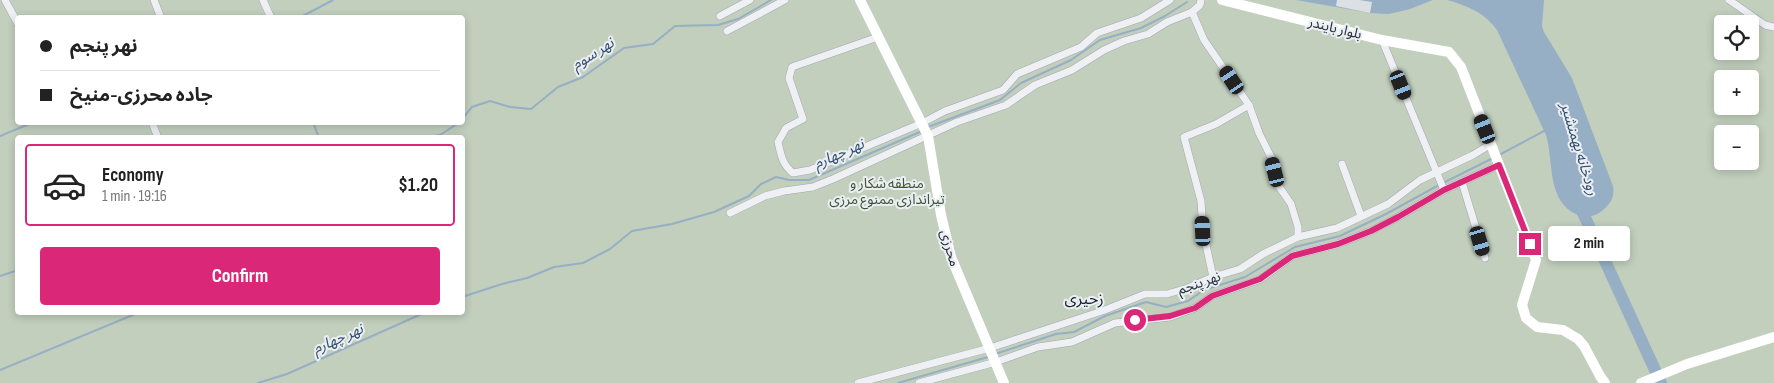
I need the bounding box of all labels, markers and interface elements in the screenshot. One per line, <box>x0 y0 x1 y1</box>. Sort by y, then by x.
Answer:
street label: بلوار بایندر <box>1305 13 1364 43</box>
map controls <box>1714 15 1759 170</box>
button: locate <box>1714 15 1759 60</box>
water label: نهر سوم <box>568 33 620 76</box>
text: نهر پنجم <box>70 35 138 58</box>
car <box>1217 63 1246 97</box>
car <box>1388 68 1413 102</box>
button: + <box>1714 70 1759 115</box>
text: جاده محرزی-منیخ <box>70 84 213 107</box>
water label: رودخانه بهمنشیر <box>1556 99 1602 198</box>
car <box>1472 112 1497 146</box>
button: − <box>1714 125 1759 170</box>
water label: نهر چهارم <box>810 134 869 175</box>
car <box>1264 156 1285 188</box>
icon: car <box>42 163 87 208</box>
text: Economy <box>102 164 164 187</box>
text: $1.20 <box>398 174 438 197</box>
park label: منطقه شکار و تیراندازی ممنوع مرزی <box>829 175 945 210</box>
text: 1 min · 19:16 <box>102 187 167 206</box>
car <box>1194 216 1211 246</box>
car <box>1468 224 1491 258</box>
callout: 2 min <box>1548 226 1630 262</box>
street label: محرزی <box>937 228 963 268</box>
route end <box>1519 233 1541 255</box>
text: 2 min <box>1574 234 1604 253</box>
button: Confirm <box>40 247 440 305</box>
street label: نهر پنجم <box>1175 268 1224 300</box>
district label: زحیری <box>1064 290 1104 309</box>
route start <box>1124 309 1146 331</box>
water label: نهر چهارم <box>309 319 368 360</box>

